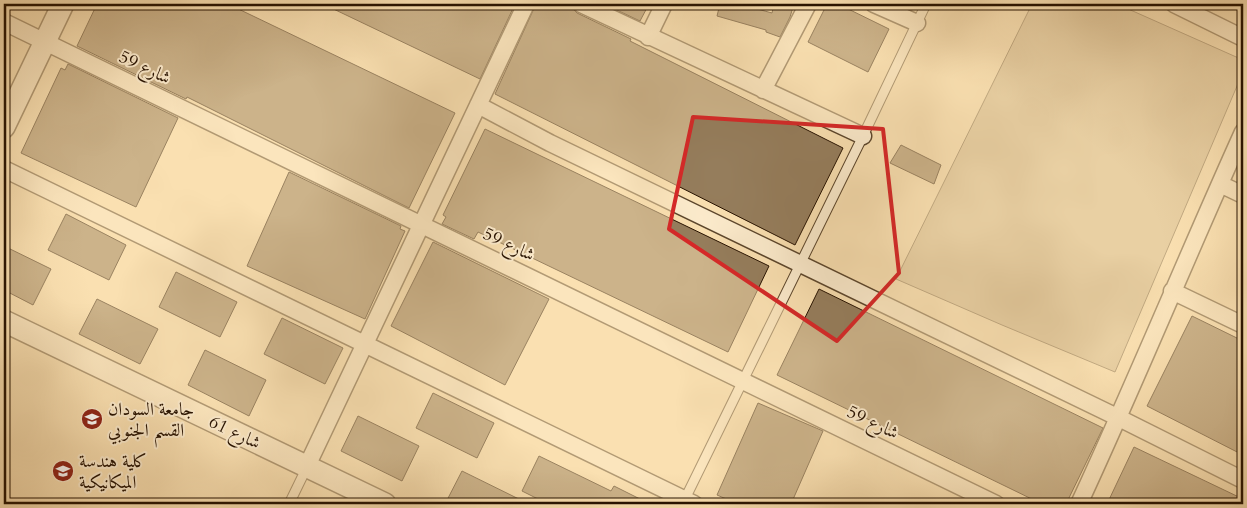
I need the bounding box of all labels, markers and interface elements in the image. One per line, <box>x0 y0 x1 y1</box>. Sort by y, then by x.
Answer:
street label: شارع 59 <box>114 44 175 92</box>
street label: شارع 59 <box>478 221 539 269</box>
place label: جامعة السودان القسم الجنوبي <box>108 397 194 448</box>
street label: شارع 59 <box>842 399 903 447</box>
school or university icon: جامعة السودان القسم الجنوبي <box>80 407 104 431</box>
street label: شارع 61 <box>204 409 265 457</box>
place label: كلية هندسة الميكانيكية <box>79 449 147 495</box>
school or university icon: كلية هندسة الميكانيكية <box>51 459 75 483</box>

